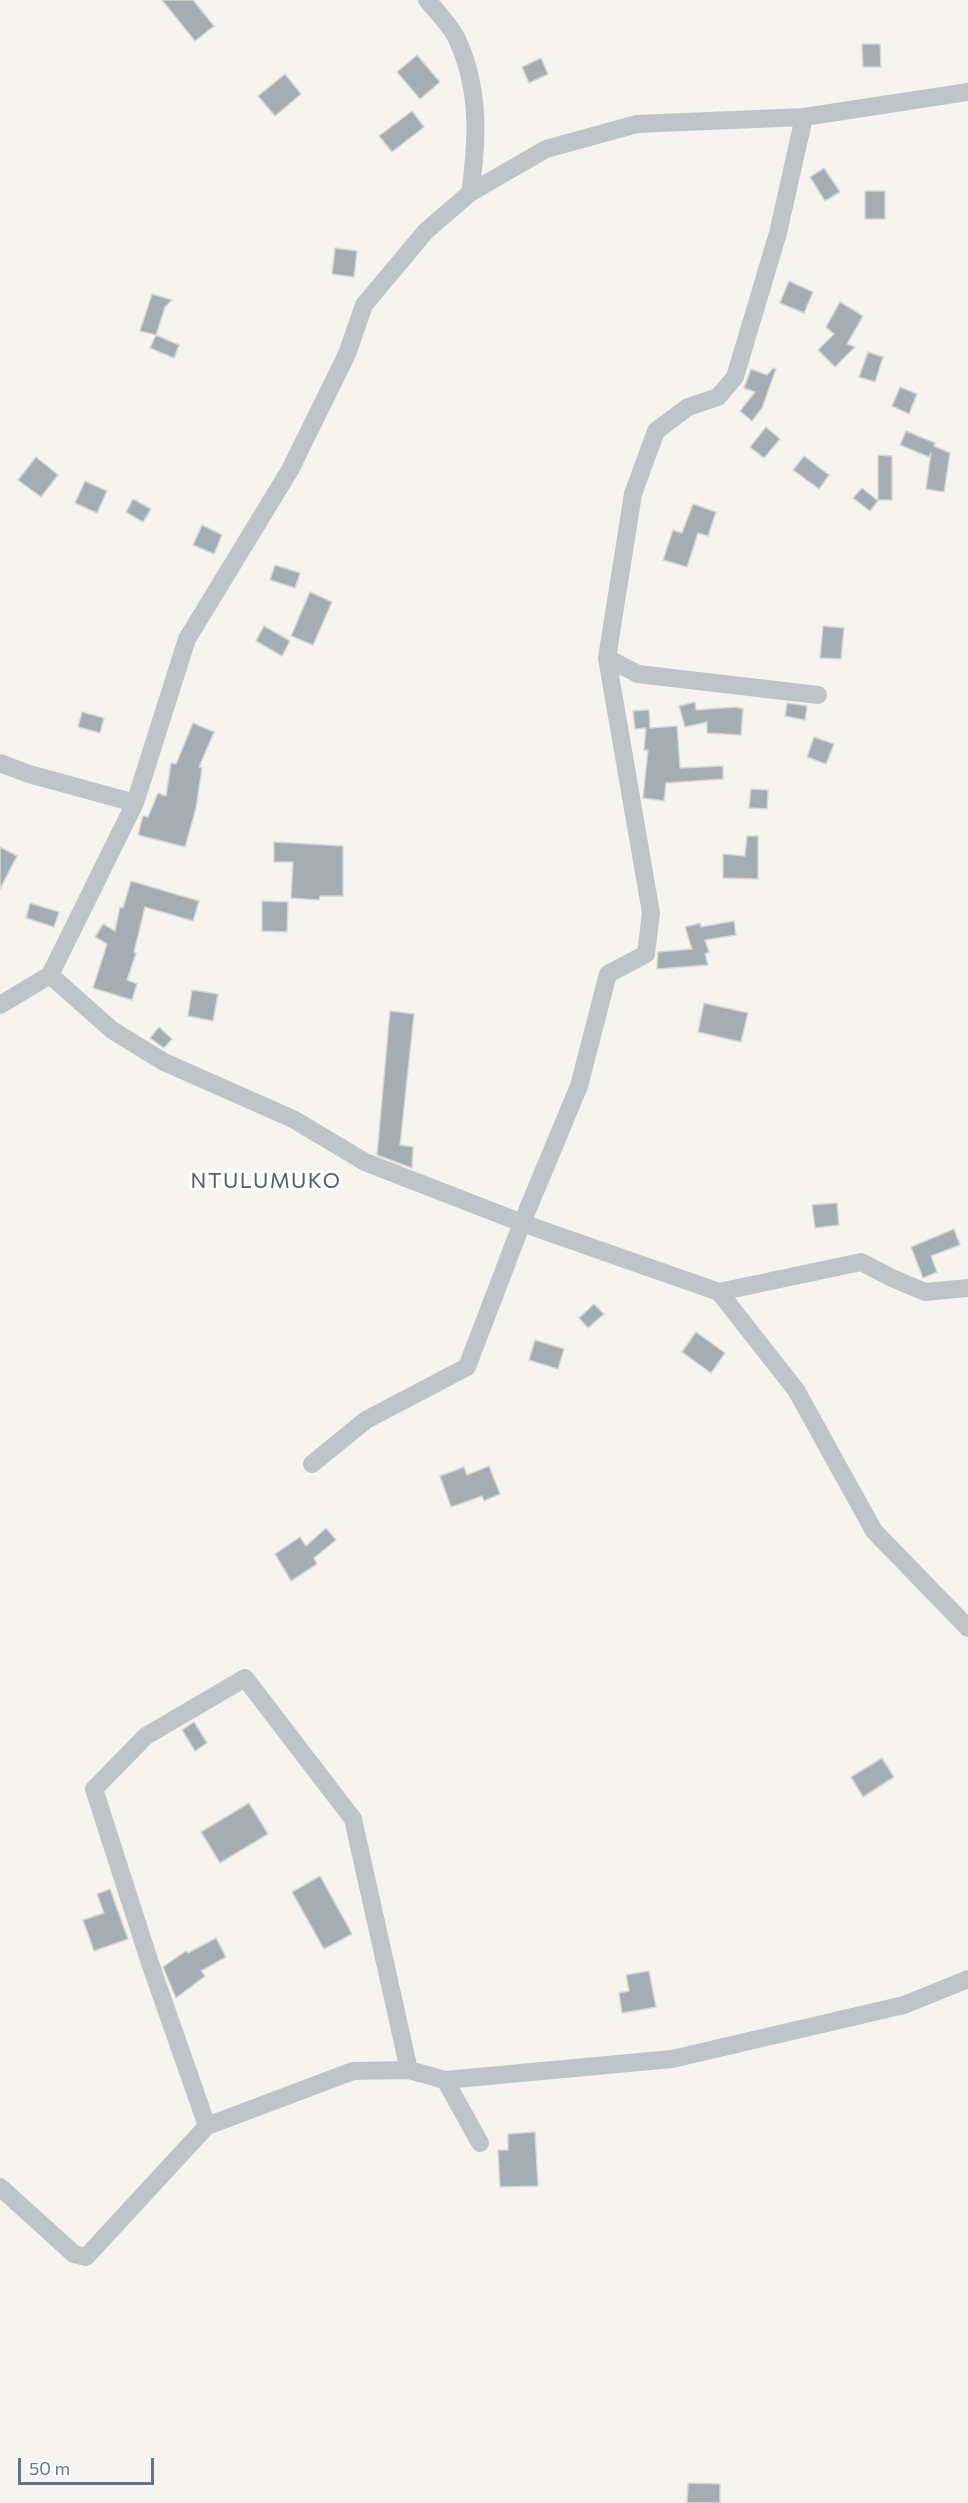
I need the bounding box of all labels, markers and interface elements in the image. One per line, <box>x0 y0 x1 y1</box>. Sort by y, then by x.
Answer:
district label: NTULUMUKO <box>191 1168 341 1194</box>
scale bar <box>21 2446 158 2484</box>
text: 50 m <box>29 2457 70 2479</box>

